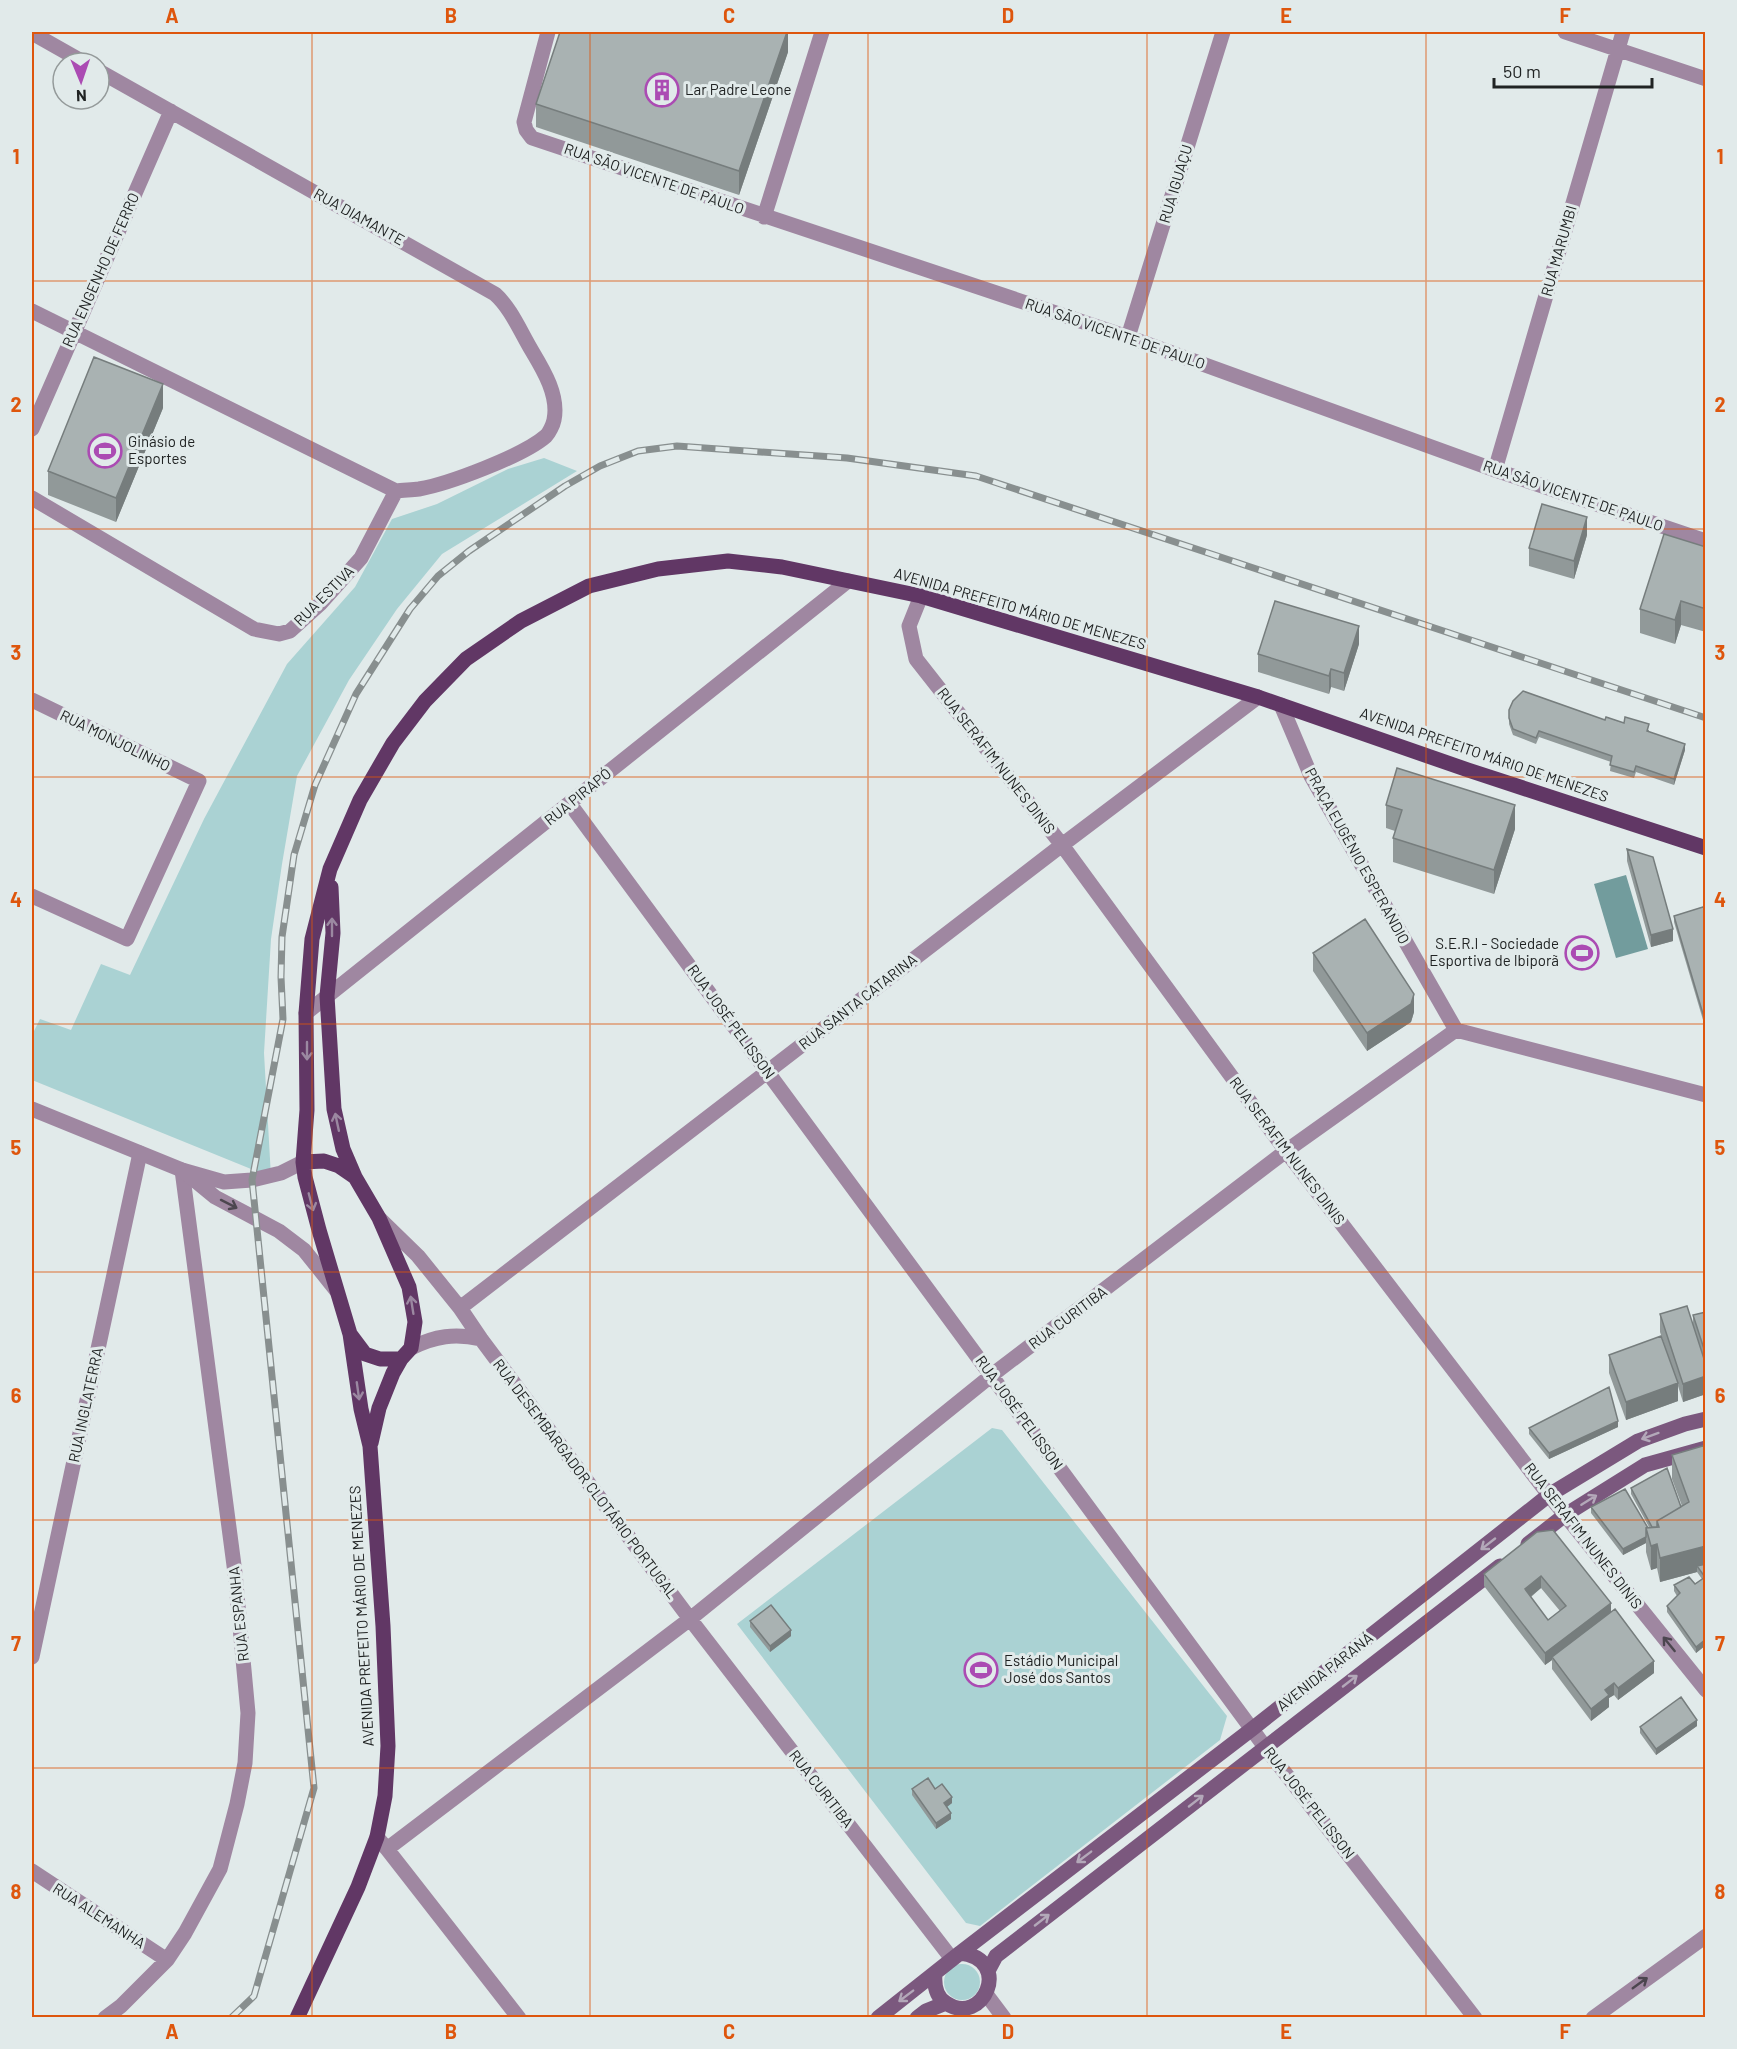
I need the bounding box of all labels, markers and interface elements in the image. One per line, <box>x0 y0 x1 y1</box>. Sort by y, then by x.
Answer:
text: A <box>165 3 179 27</box>
text: B <box>445 3 457 27</box>
text: C <box>723 3 735 27</box>
text: D <box>1002 3 1014 27</box>
text: E <box>1280 3 1292 27</box>
text: F <box>1559 3 1571 27</box>
north arrow <box>51 51 111 111</box>
scale bar <box>1494 51 1652 89</box>
text: 50 m <box>1503 60 1541 82</box>
building icon: Lar Padre Leone <box>644 72 680 108</box>
place label: Lar Padre Leone <box>685 80 791 98</box>
text: N <box>76 87 87 106</box>
street label: RUA SÃO VICENTE DE PAULO <box>562 139 747 217</box>
street label: RUA IGUAÇU <box>1155 142 1196 225</box>
text: 1 <box>12 144 20 168</box>
text: 1 <box>1716 144 1724 168</box>
street label: RUA DIAMANTE <box>311 184 408 248</box>
street label: RUA ENGENHO DE FERRO <box>58 190 142 350</box>
street label: RUA MARUMBI <box>1536 203 1580 298</box>
street label: RUA SÃO VICENTE DE PAULO <box>1023 294 1208 372</box>
text: 2 <box>10 392 22 416</box>
text: 2 <box>1714 392 1726 416</box>
place label: Ginásio de Esportes <box>128 432 195 467</box>
sports icon: Ginásio de Esportes <box>87 433 123 469</box>
street label: RUA SÃO VICENTE DE PAULO <box>1481 456 1666 534</box>
street label: RUA ESTIVA <box>290 562 357 629</box>
street label: AVENIDA PREFEITO MÁRIO DE MENEZES <box>892 563 1148 653</box>
text: 3 <box>11 640 21 664</box>
text: 3 <box>1715 640 1725 664</box>
street label: RUA SERAFIM NUNES DINIS <box>934 684 1059 837</box>
street label: AVENIDA PREFEITO MÁRIO DE MENEZES <box>1358 703 1611 805</box>
street label: RUA MONJOLINHO <box>57 706 174 775</box>
street label: RUA PIRAPÓ <box>540 764 614 829</box>
street label: PRAÇA EUGÊNIO ESPERANDIO <box>1302 764 1414 947</box>
text: 4 <box>10 887 22 911</box>
text: 4 <box>1714 887 1726 911</box>
one-way arrow <box>326 918 338 938</box>
place label: S.E.R.I - Sociedade Esportiva de Ibiporã <box>1429 934 1559 969</box>
sports icon: S.E.R.I - Sociedade Esportiva de Ibiporã <box>1564 935 1600 971</box>
street label: RUA SANTA CATARINA <box>795 949 920 1053</box>
street label: RUA JOSÉ PELISSON <box>684 961 779 1082</box>
one-way arrow <box>301 1041 312 1061</box>
street label: RUA SERAFIM NUNES DINIS <box>1226 1073 1349 1228</box>
one-way arrow <box>330 1112 342 1131</box>
text: 5 <box>11 1135 22 1159</box>
text: 5 <box>1715 1135 1726 1159</box>
one-way arrow <box>306 1192 318 1211</box>
one-way arrow <box>220 1198 237 1210</box>
street label: RUA CURITIBA <box>1025 1282 1110 1352</box>
one-way arrow <box>406 1295 417 1315</box>
street label: RUA INGLATERRA <box>64 1346 106 1464</box>
street label: RUA JOSÉ PELISSON <box>972 1352 1067 1473</box>
street label: RUA DESEMBARGADOR CLOTÁRIO PORTUGAL <box>490 1355 682 1602</box>
one-way arrow <box>353 1380 364 1400</box>
text: 6 <box>11 1383 22 1407</box>
text: 6 <box>1715 1383 1726 1407</box>
one-way arrow <box>1641 1432 1660 1443</box>
street label: RUA SERAFIM NUNES DINIS <box>1521 1459 1646 1612</box>
street label: AVENIDA PREFEITO MÁRIO DE MENEZES <box>345 1485 377 1747</box>
one-way arrow <box>1580 1493 1597 1505</box>
one-way arrow <box>1480 1537 1496 1550</box>
street label: RUA ESPANHA <box>224 1566 252 1663</box>
street label: AVENIDA PARANÁ <box>1273 1628 1376 1714</box>
text: 7 <box>11 1631 21 1655</box>
text: 7 <box>1715 1631 1725 1655</box>
one-way arrow <box>1662 1636 1675 1652</box>
place label: Estádio Municipal José dos Santos <box>1004 1651 1118 1686</box>
sports icon: Estádio Municipal José dos Santos <box>963 1652 999 1688</box>
one-way arrow <box>1342 1675 1358 1688</box>
street label: RUA JOSÉ PELISSON <box>1261 1743 1359 1862</box>
street label: RUA CURITIBA <box>786 1746 858 1831</box>
one-way arrow <box>1188 1794 1204 1807</box>
one-way arrow <box>1077 1851 1093 1864</box>
text: 8 <box>11 1879 22 1903</box>
street label: RUA ALEMANHA <box>50 1879 149 1952</box>
text: 8 <box>1715 1879 1726 1903</box>
one-way arrow <box>1034 1914 1050 1927</box>
one-way arrow <box>1632 1977 1648 1989</box>
one-way arrow <box>899 1990 915 2002</box>
text: A <box>165 2019 179 2043</box>
text: B <box>445 2019 457 2043</box>
text: C <box>723 2019 735 2043</box>
text: D <box>1002 2019 1014 2043</box>
text: E <box>1280 2019 1292 2043</box>
text: F <box>1559 2019 1571 2043</box>

